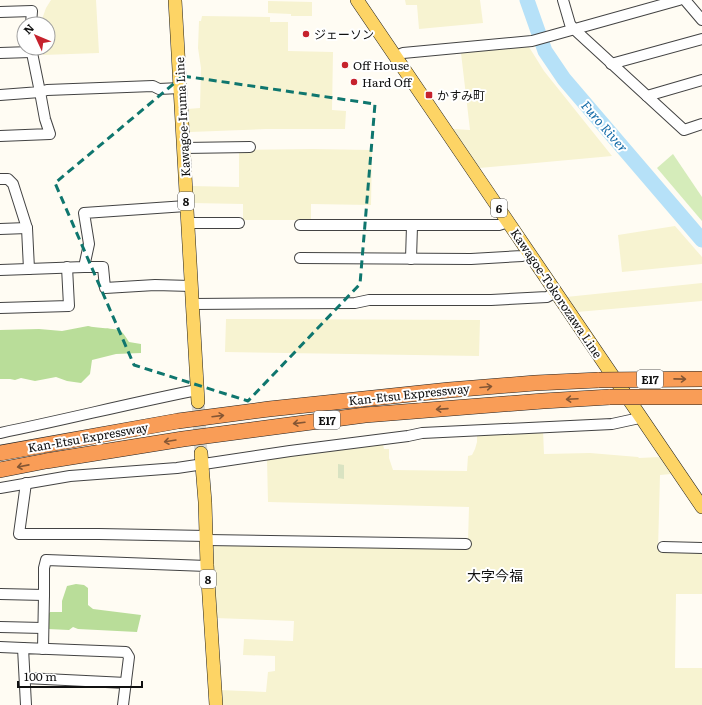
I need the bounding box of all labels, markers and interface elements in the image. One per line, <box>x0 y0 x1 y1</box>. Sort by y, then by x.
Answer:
north arrow <box>16 16 56 56</box>
text: N <box>19 19 37 37</box>
place label: ジェーソン <box>314 25 374 43</box>
marker: ジェーソン <box>301 29 311 39</box>
place label: Off House <box>353 56 409 74</box>
street label: Kawagoe-Iruma Line <box>170 57 194 177</box>
marker: Off House <box>340 60 350 70</box>
place label: Hard Off <box>362 73 413 91</box>
marker: Hard Off <box>349 77 359 87</box>
place label: かすみ町 <box>437 86 485 104</box>
marker: かすみ町 <box>424 90 434 100</box>
water label: Furo River <box>577 96 633 156</box>
road number: 8 <box>178 192 194 210</box>
road number: 6 <box>491 199 507 217</box>
street label: Kawagoe-Tokorozawa Line <box>507 225 607 361</box>
road number: E17 <box>637 370 663 388</box>
one-way arrow <box>673 375 686 383</box>
street label: Kan-Etsu Expressway <box>347 379 471 409</box>
one-way arrow <box>479 383 492 390</box>
one-way arrow <box>566 396 579 403</box>
one-way arrow <box>436 405 449 412</box>
road number: E17 <box>314 411 340 429</box>
one-way arrow <box>211 412 224 420</box>
street label: Kan-Etsu Expressway <box>26 418 150 456</box>
one-way arrow <box>293 419 306 427</box>
one-way arrow <box>164 437 177 445</box>
one-way arrow <box>17 462 30 470</box>
district label: 大字今福 <box>467 565 523 585</box>
road number: 8 <box>200 570 216 588</box>
scale bar <box>18 663 142 689</box>
text: 100 m <box>24 667 57 685</box>

